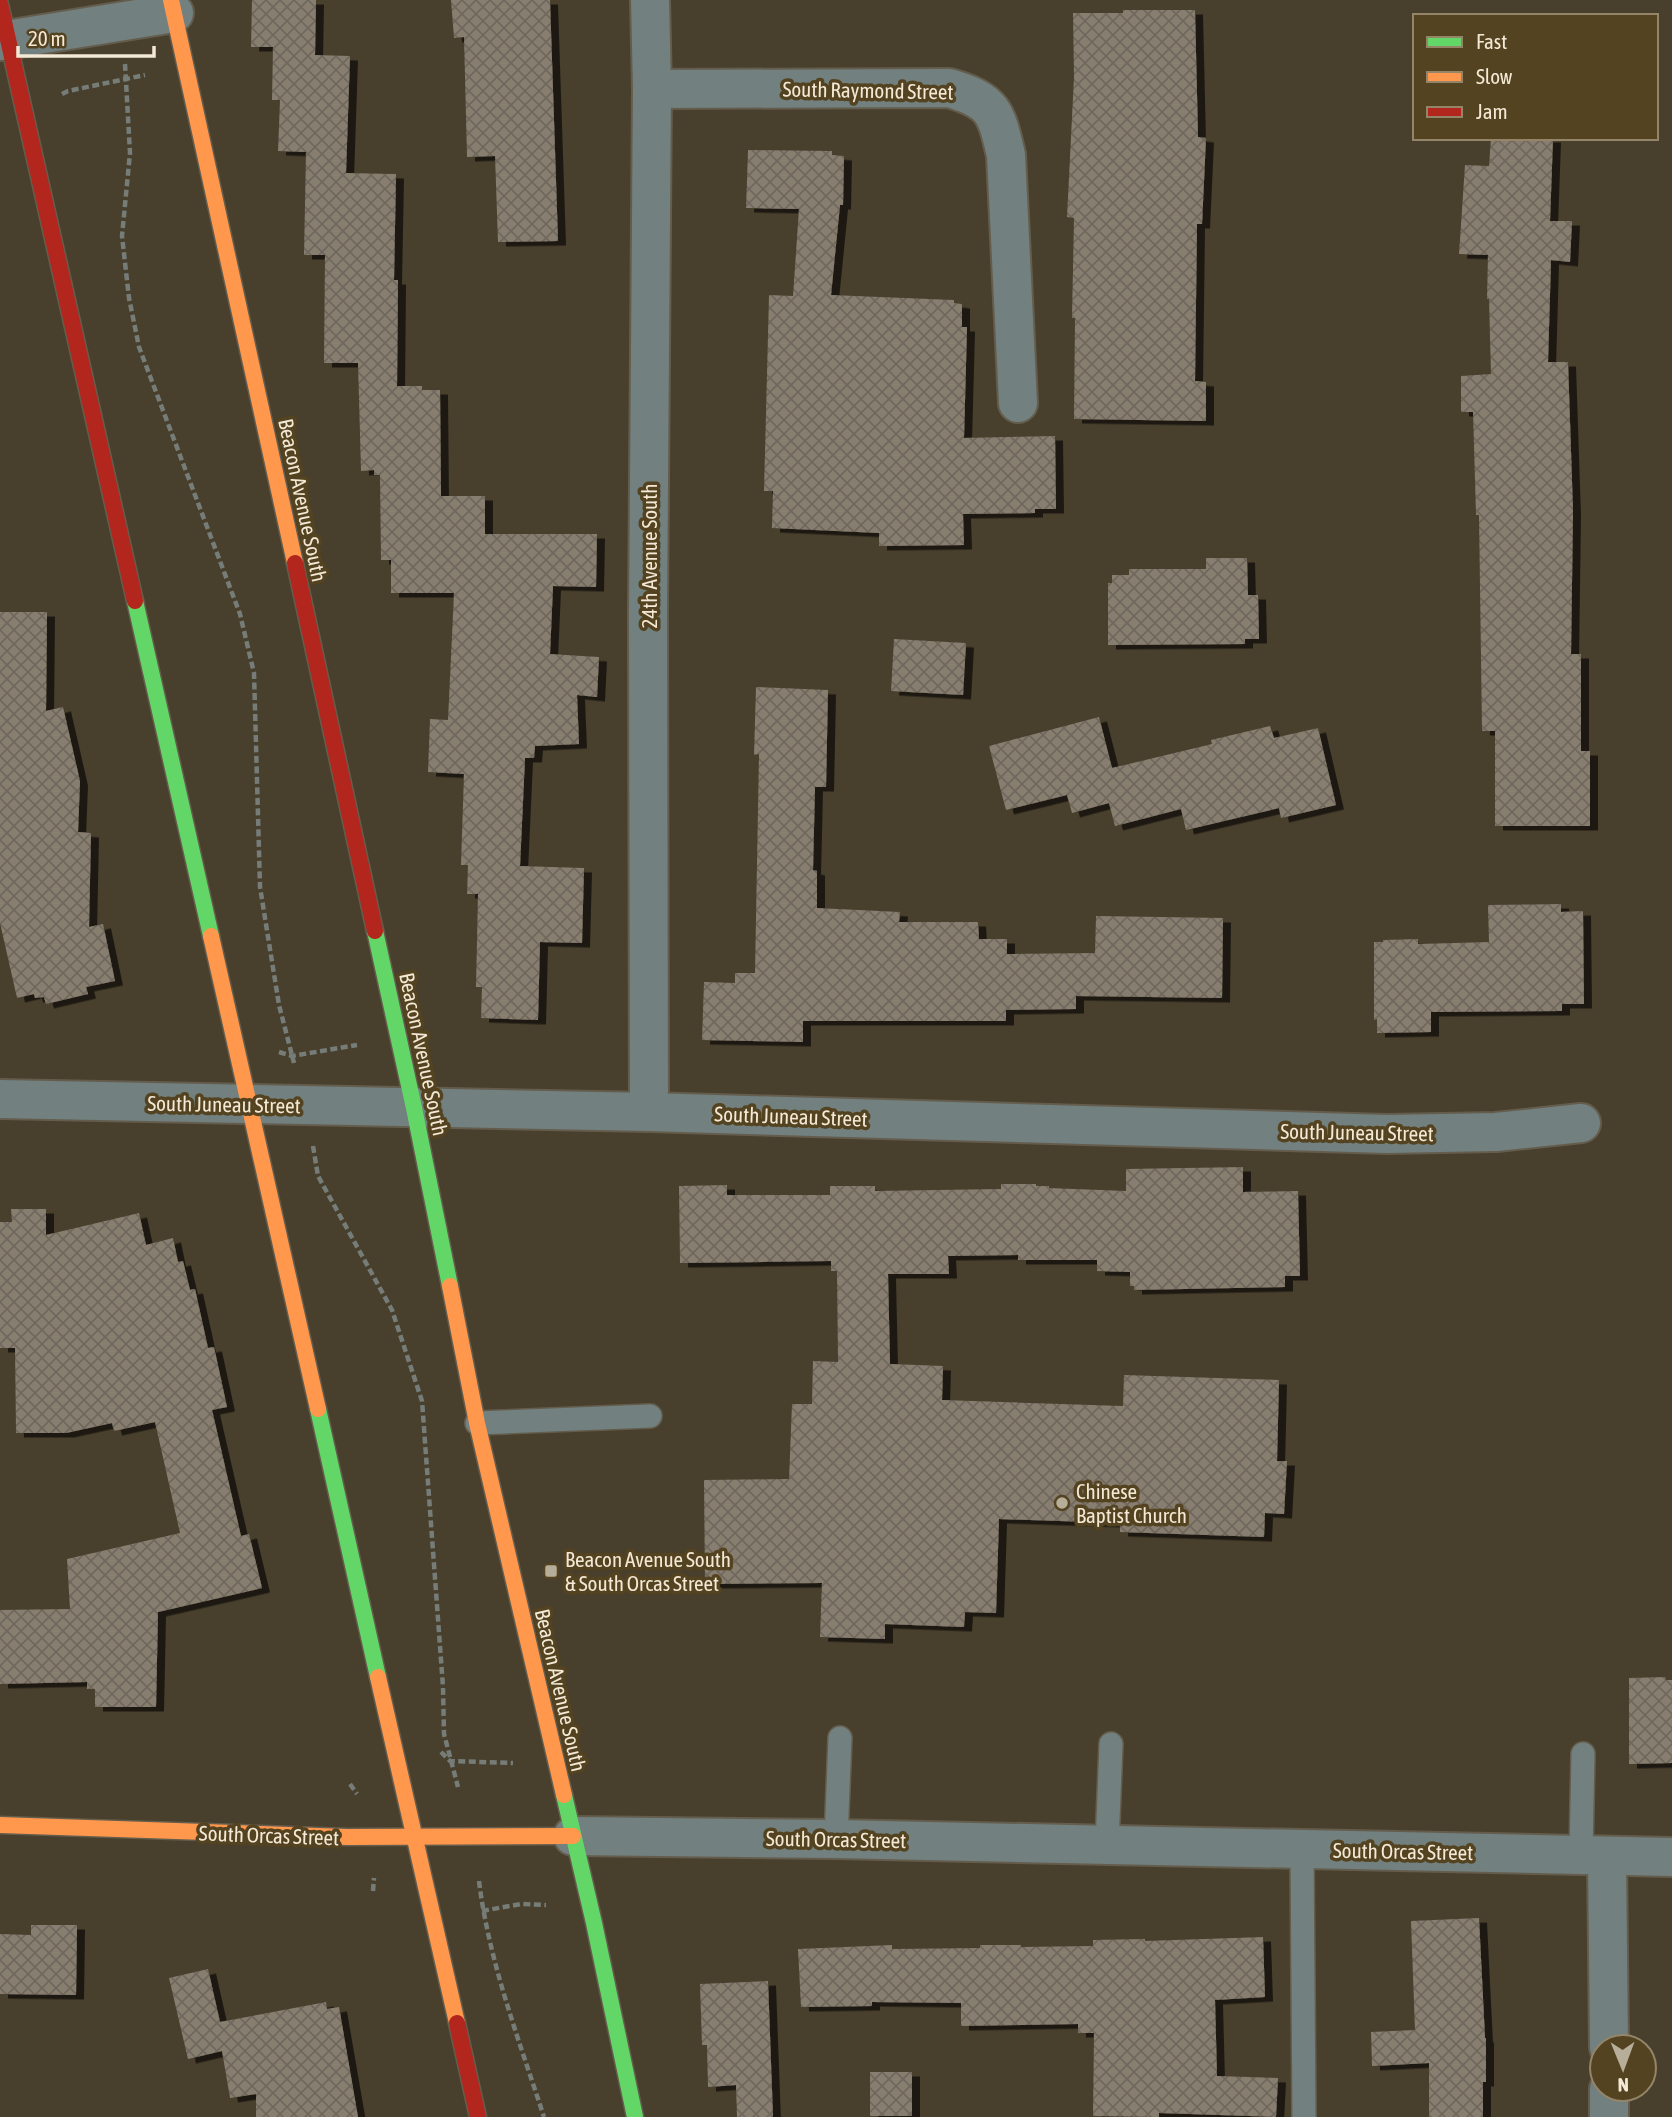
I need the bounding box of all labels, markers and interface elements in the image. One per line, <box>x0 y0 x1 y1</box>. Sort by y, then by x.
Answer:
scale bar <box>18 14 154 58</box>
legend <box>1413 14 1658 140</box>
text: 20 m <box>28 26 66 50</box>
text: Fast <box>1476 29 1507 53</box>
text: Slow <box>1476 64 1513 88</box>
street label: South Raymond Street <box>782 77 954 103</box>
text: Jam <box>1476 99 1508 123</box>
street label: Beacon Avenue South <box>274 416 332 584</box>
street label: 24th Avenue South <box>637 484 661 628</box>
street label: Beacon Avenue South <box>395 970 453 1138</box>
street label: South Juneau Street <box>147 1091 301 1117</box>
street label: South Juneau Street <box>714 1101 868 1131</box>
street label: South Juneau Street <box>1280 1119 1434 1145</box>
place label: Chinese Baptist Church <box>1076 1479 1187 1527</box>
marker: Chinese Baptist Church <box>1054 1495 1070 1511</box>
place label: Beacon Avenue South & South Orcas Street <box>565 1547 731 1595</box>
marker: Beacon Avenue South & South Orcas Street <box>543 1563 559 1579</box>
street label: Beacon Avenue South <box>531 1606 591 1774</box>
street label: South Orcas Street <box>198 1821 340 1849</box>
street label: South Orcas Street <box>766 1826 906 1852</box>
street label: South Orcas Street <box>1333 1838 1473 1864</box>
north arrow <box>1588 2033 1658 2103</box>
text: N <box>1617 2074 1629 2096</box>

